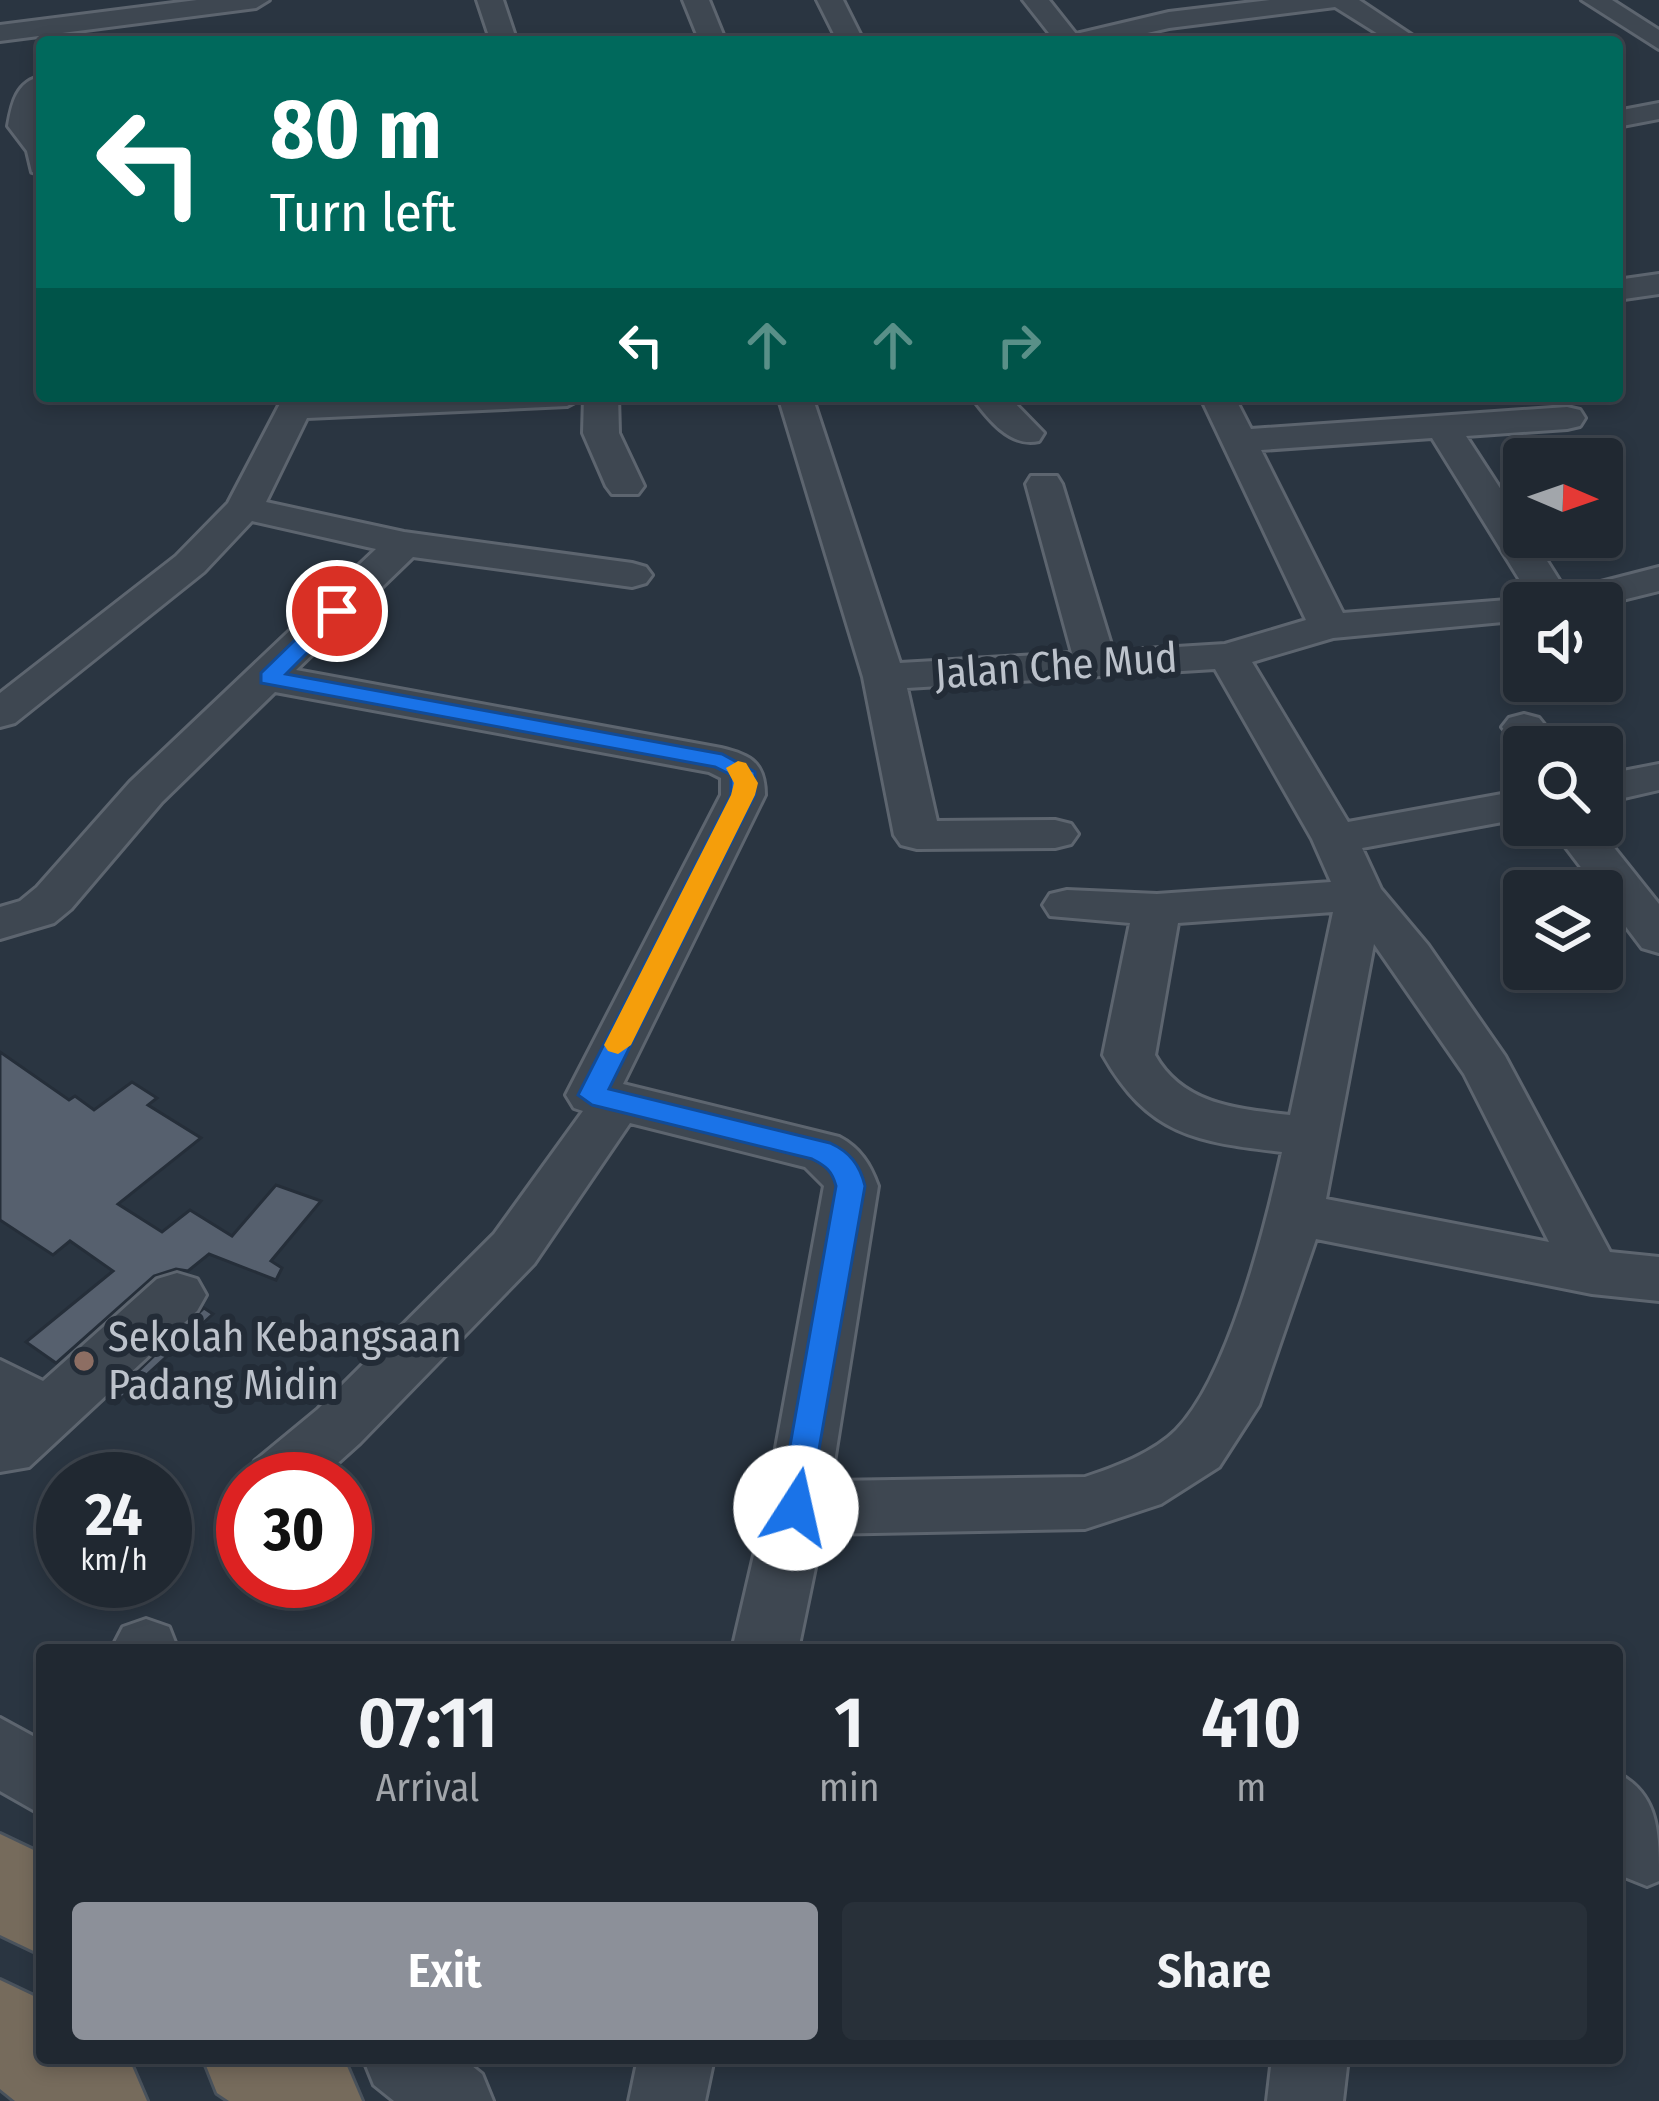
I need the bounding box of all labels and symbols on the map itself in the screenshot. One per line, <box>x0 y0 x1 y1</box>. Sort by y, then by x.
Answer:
north arrow <box>1503 438 1623 558</box>
pin <box>286 560 388 662</box>
street label: Jalan Che Mud <box>933 633 1179 699</box>
place label: Sekolah Kebangsaan Padang Midin <box>108 1312 462 1410</box>
marker: Sekolah Kebangsaan Padang Midin <box>71 1348 97 1374</box>
position arrow <box>733 1445 859 1571</box>
speed limit sign: 30 <box>216 1452 372 1608</box>

